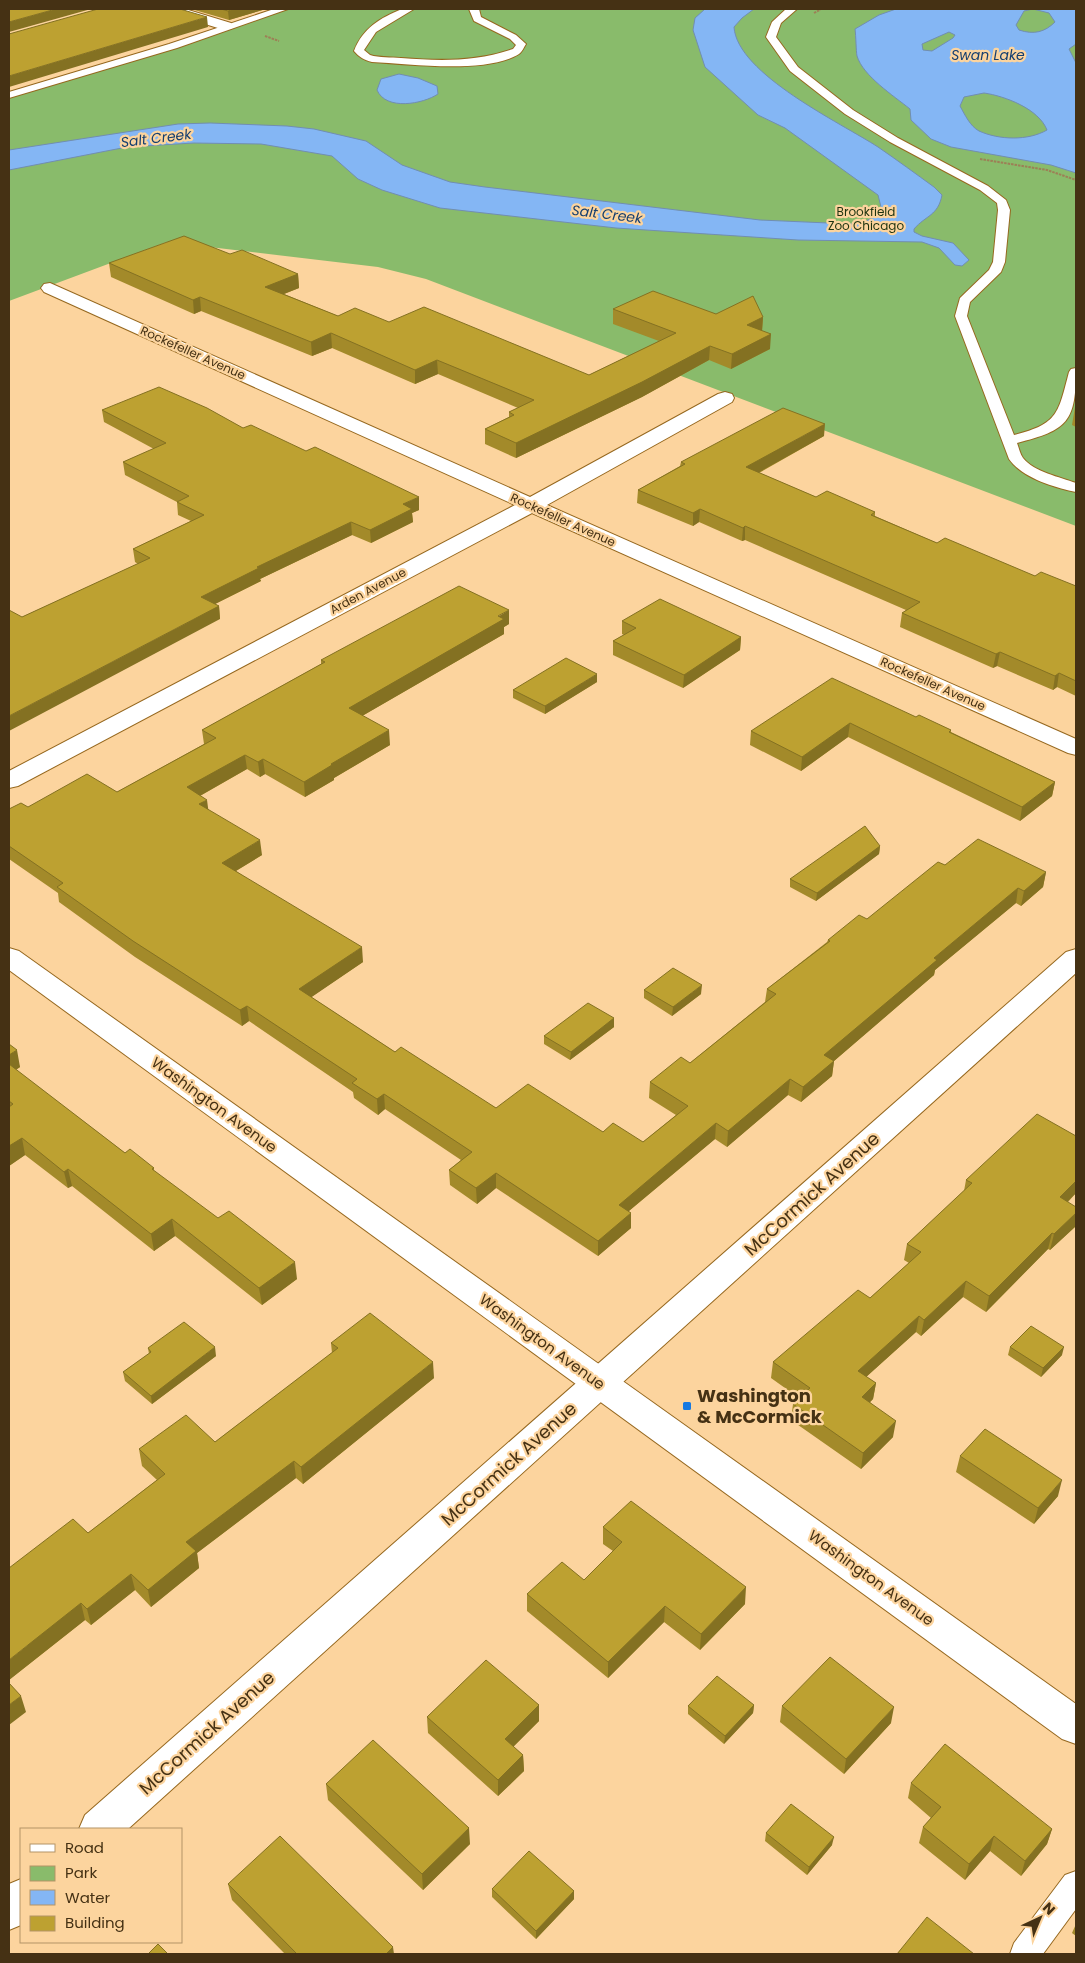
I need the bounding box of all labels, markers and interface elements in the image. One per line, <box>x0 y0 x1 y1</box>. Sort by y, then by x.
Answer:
water label: Swan Lake <box>951 45 1025 65</box>
water label: Salt Creek <box>120 124 193 152</box>
water label: Salt Creek <box>571 200 644 228</box>
park label: Brookfield Zoo Chicago <box>828 203 904 234</box>
street label: Rockefeller Avenue <box>138 322 248 383</box>
street label: Rockefeller Avenue <box>508 489 618 550</box>
street label: Arden Avenue <box>327 563 409 618</box>
street label: Rockefeller Avenue <box>878 653 988 714</box>
street label: Washington Avenue <box>147 1052 281 1157</box>
street label: McCormick Avenue <box>739 1126 885 1261</box>
street label: Washington Avenue <box>475 1289 609 1394</box>
place label: Washington & McCormick <box>697 1383 823 1429</box>
street label: McCormick Avenue <box>436 1396 582 1531</box>
marker: Washington & McCormick <box>681 1400 693 1412</box>
street label: Washington Avenue <box>804 1525 938 1630</box>
street label: McCormick Avenue <box>134 1665 280 1800</box>
legend <box>20 1828 182 1943</box>
text: Road <box>65 1837 104 1858</box>
text: Park <box>65 1862 97 1883</box>
text: Water <box>65 1887 111 1908</box>
north arrow <box>1015 1893 1065 1943</box>
text: N <box>1038 1898 1060 1919</box>
text: Building <box>65 1912 125 1933</box>

